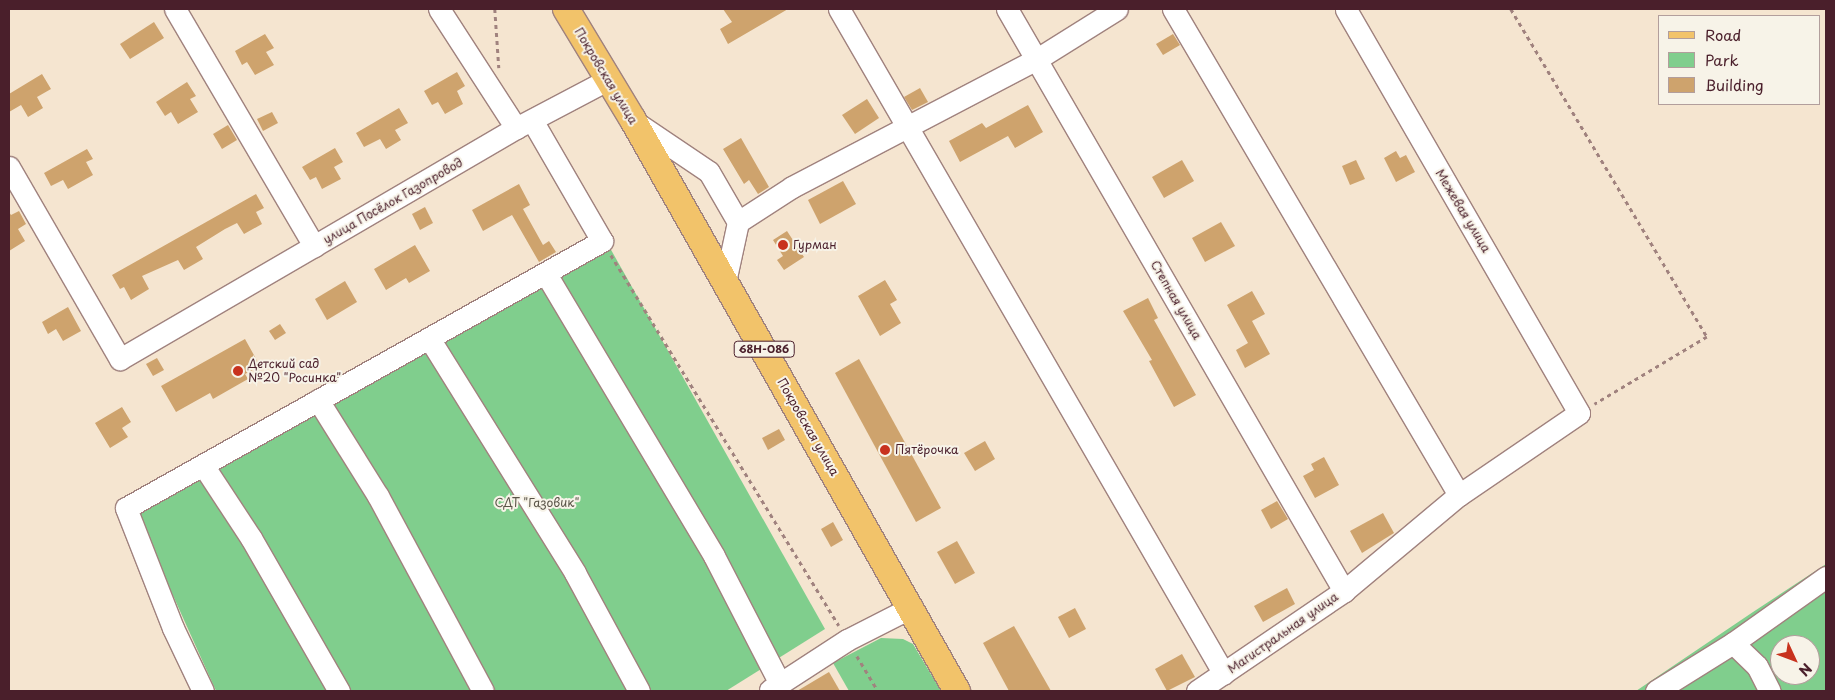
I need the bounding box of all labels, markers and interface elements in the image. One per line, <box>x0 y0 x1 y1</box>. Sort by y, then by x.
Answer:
legend <box>1658 15 1820 105</box>
text: Road <box>1705 23 1741 46</box>
street label: Покровская улица <box>571 25 641 127</box>
text: Park <box>1705 48 1739 71</box>
text: Building <box>1705 73 1764 96</box>
street label: улица Посёлок Газопровод <box>320 155 466 247</box>
street label: Межевая улица <box>1432 167 1494 255</box>
place label: Гурман <box>793 238 837 252</box>
marker: Гурман <box>777 239 789 251</box>
street label: Степная улица <box>1147 258 1205 342</box>
road number: 68Н-086 <box>733 340 795 358</box>
place label: Детский сад №20 "Росинка" <box>248 357 342 385</box>
marker: Детский сад №20 "Росинка" <box>232 365 244 377</box>
street label: Покровская улица <box>774 375 842 479</box>
place label: Пятёрочка <box>895 443 958 457</box>
marker: Пятёрочка <box>879 444 891 456</box>
park label: СДТ "Газовик" <box>494 496 580 510</box>
street label: Магистральная улица <box>1225 589 1341 677</box>
north arrow <box>1770 635 1820 685</box>
text: N <box>1794 659 1817 681</box>

